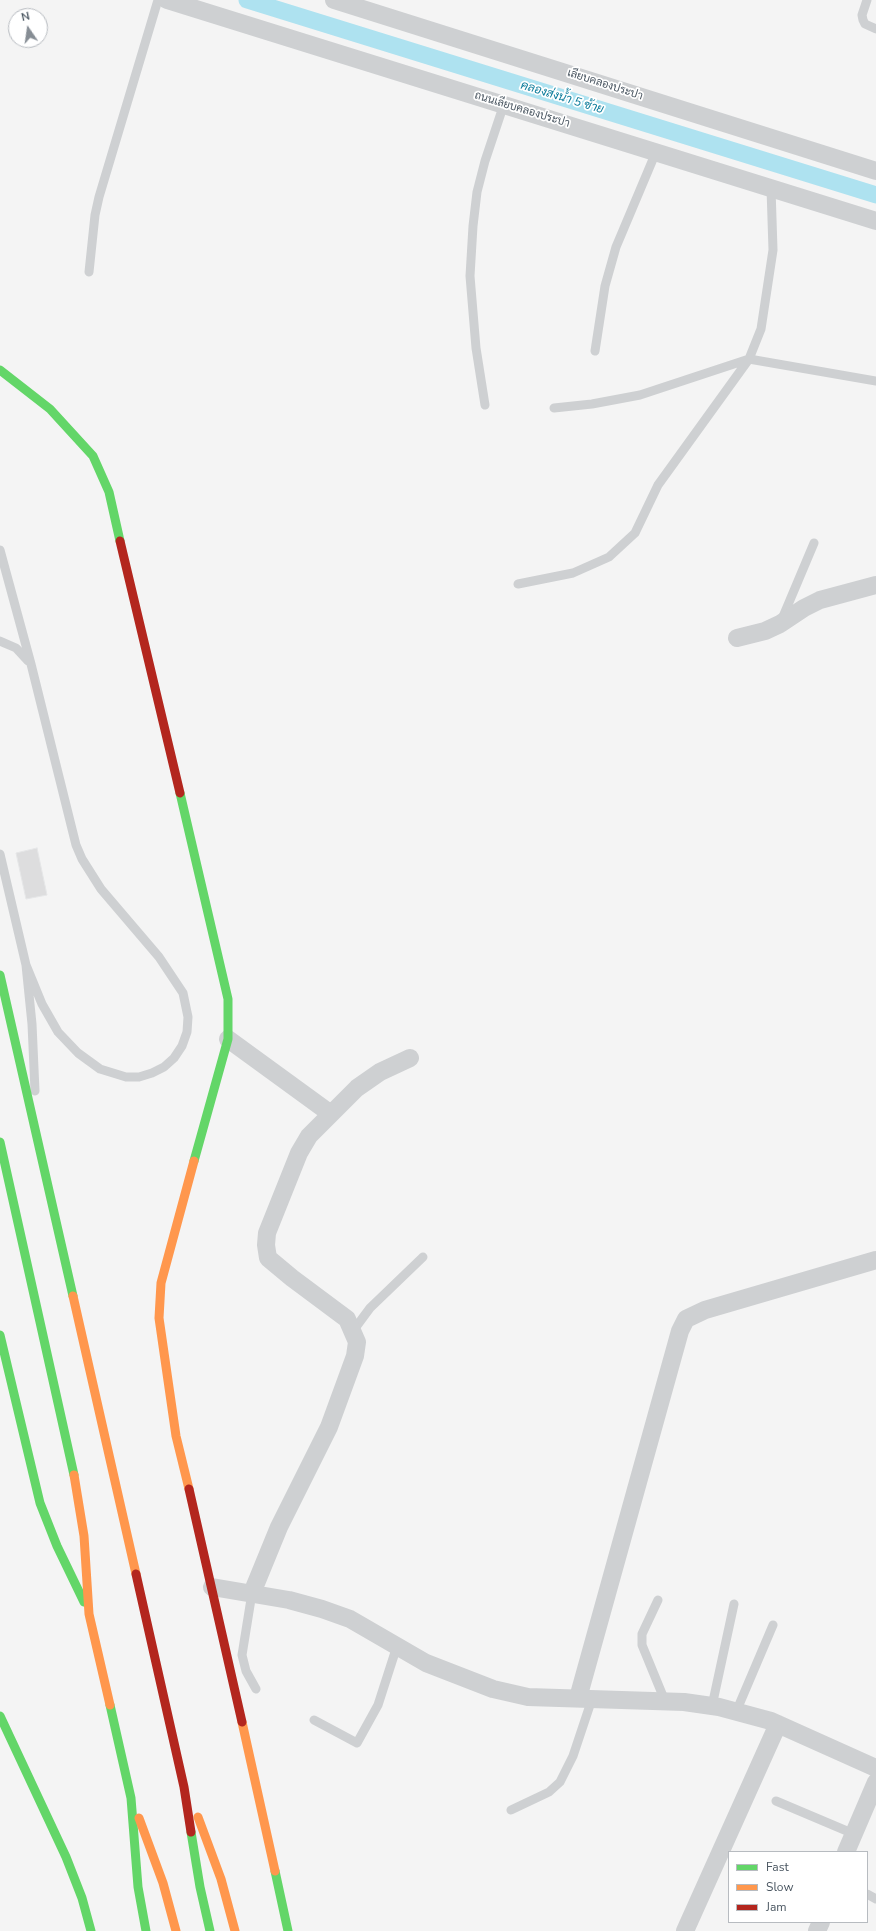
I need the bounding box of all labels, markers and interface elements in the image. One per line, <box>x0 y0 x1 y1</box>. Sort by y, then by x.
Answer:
north arrow <box>8 8 48 48</box>
text: N <box>20 9 31 25</box>
street label: เลียบคลองประปา <box>566 67 644 103</box>
water label: คลองส่งน้ำ 5 ซ้าย <box>519 79 605 117</box>
street label: ถนนเลียบคลองประปา <box>473 89 571 131</box>
legend <box>728 1851 868 1923</box>
text: Fast <box>766 1859 789 1875</box>
text: Slow <box>766 1879 794 1895</box>
text: Jam <box>766 1899 787 1915</box>

